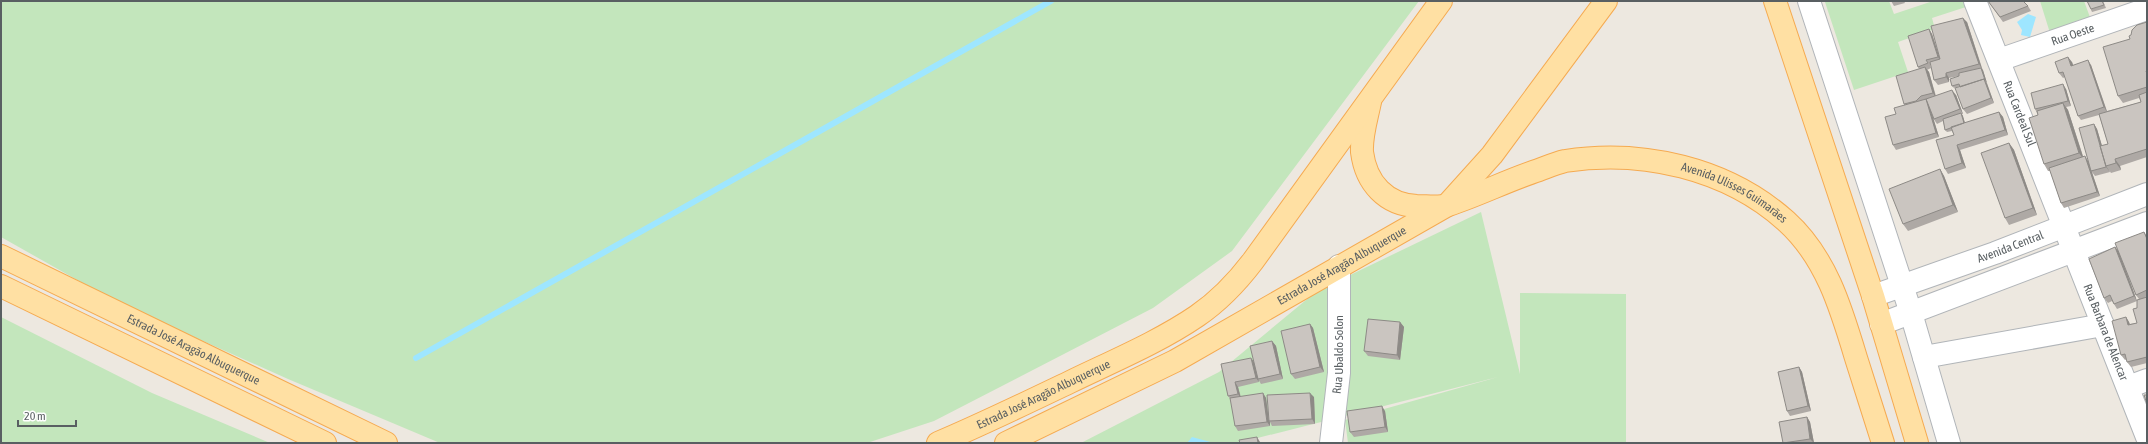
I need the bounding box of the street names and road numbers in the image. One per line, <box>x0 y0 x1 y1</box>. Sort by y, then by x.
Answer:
street label: Rua Oeste <box>2049 21 2096 48</box>
street label: Rua Cardeal Sul <box>2000 79 2039 149</box>
street label: Avenida Ulisses Guimarães <box>1680 160 1790 226</box>
street label: Estrada José Aragão Albuquerque <box>1275 223 1409 308</box>
street label: Avenida Central <box>1975 227 2046 266</box>
street label: Rua Barbara de Alencar <box>2080 282 2131 383</box>
street label: Estrada José Aragão Albuquerque <box>125 311 262 388</box>
street label: Rua Ubaldo Solon <box>1330 315 1346 394</box>
street label: Estrada José Aragão Albuquerque <box>974 357 1112 432</box>

